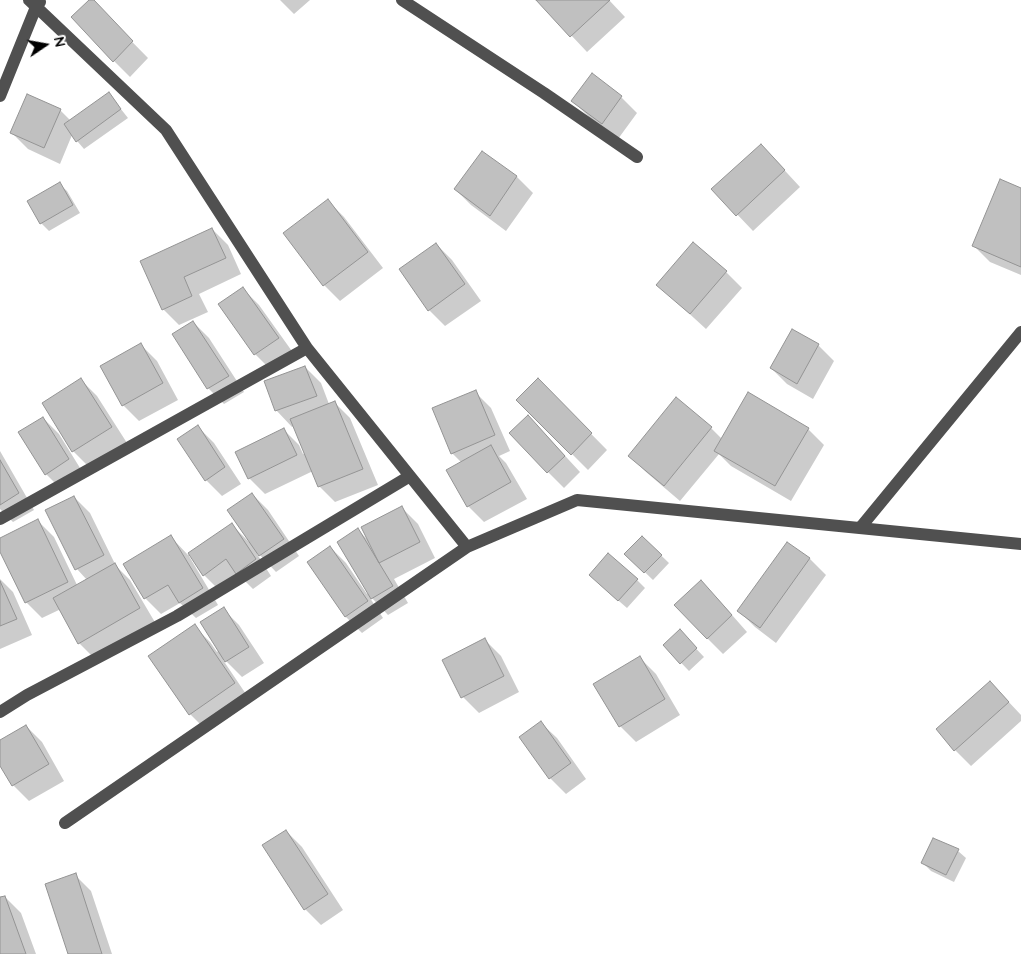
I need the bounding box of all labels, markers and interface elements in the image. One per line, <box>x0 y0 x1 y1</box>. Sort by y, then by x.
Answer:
north arrow <box>20 20 70 70</box>
text: N <box>50 35 70 49</box>

